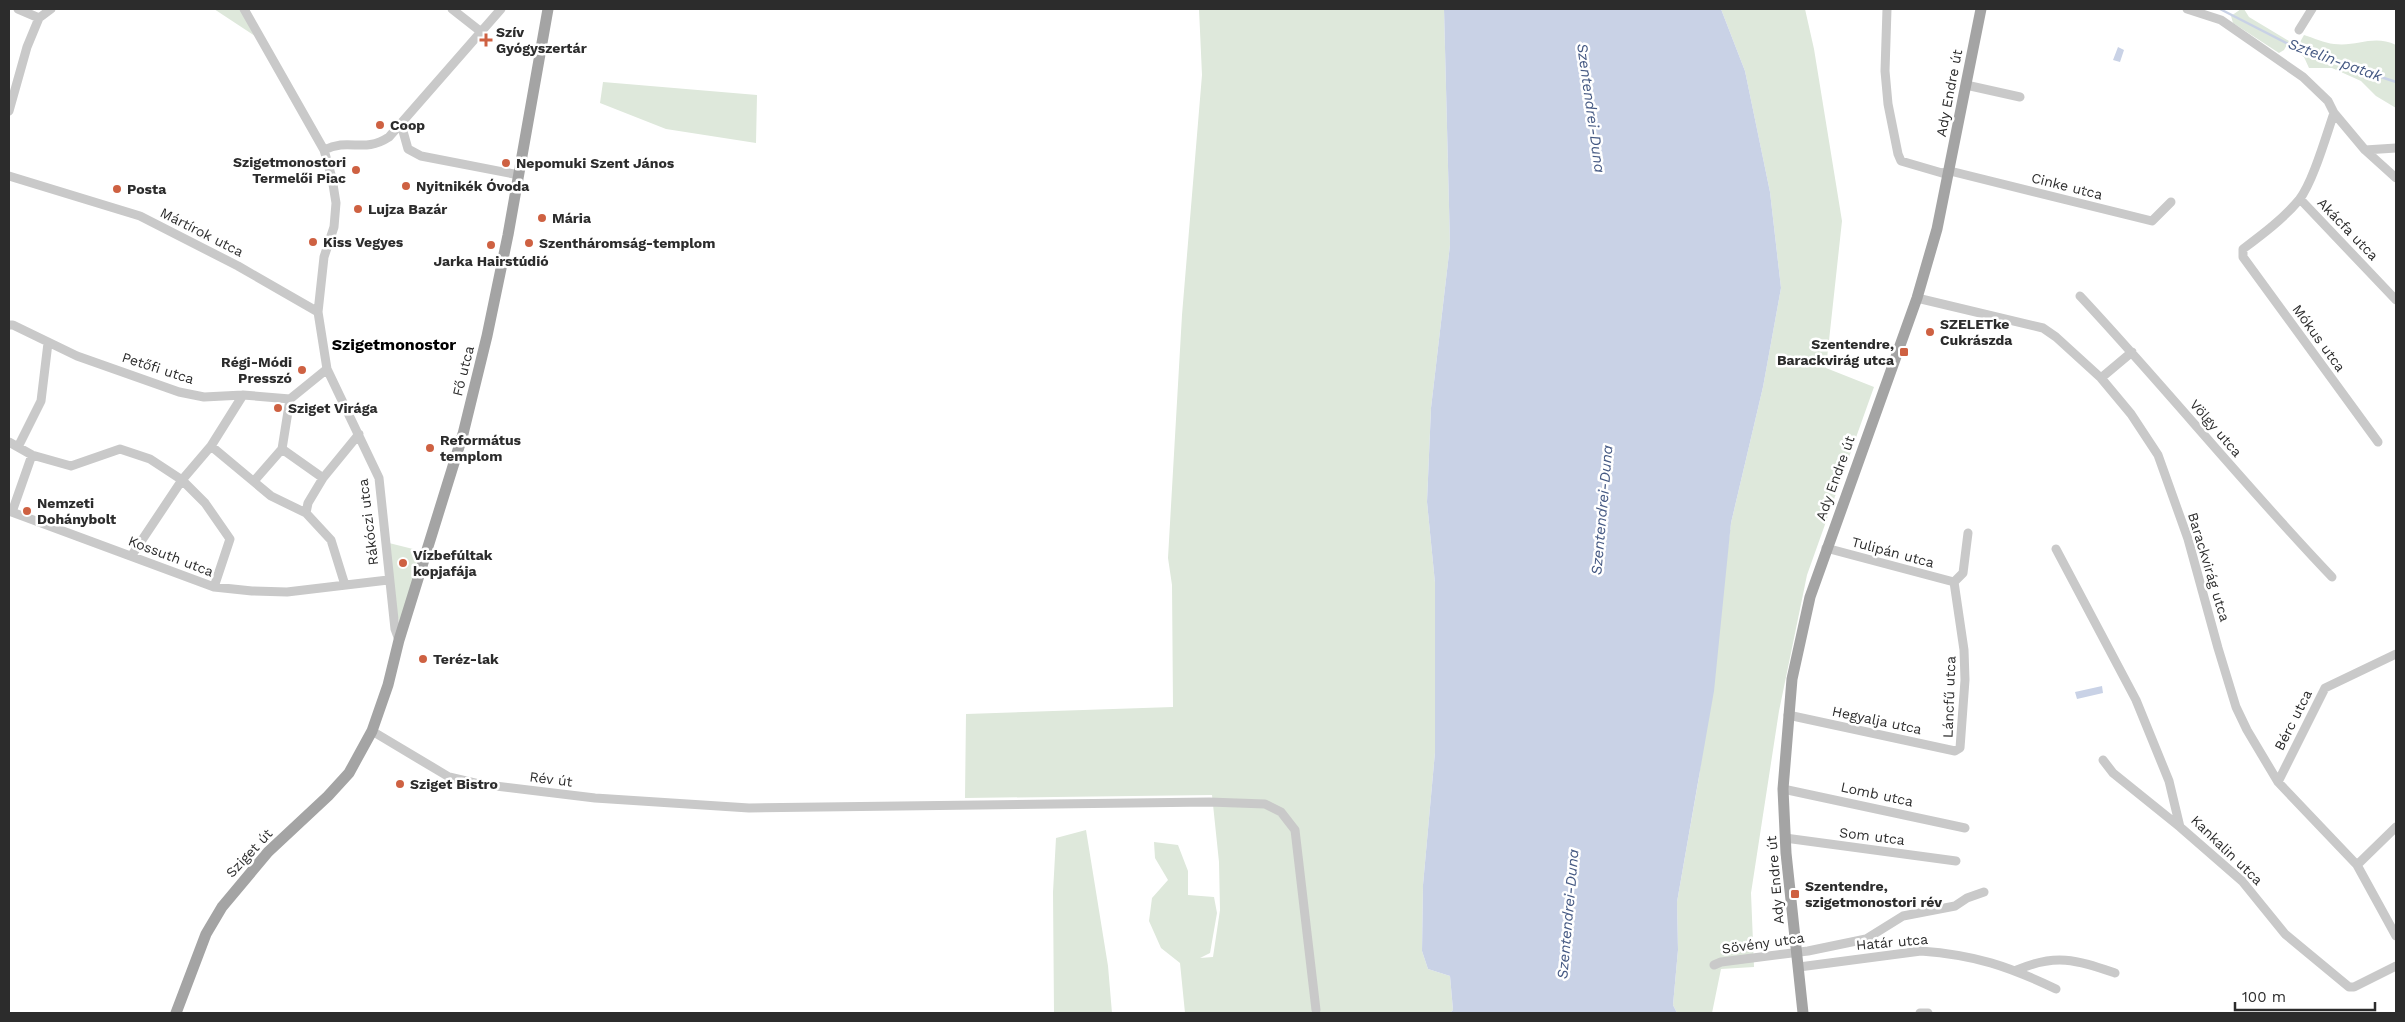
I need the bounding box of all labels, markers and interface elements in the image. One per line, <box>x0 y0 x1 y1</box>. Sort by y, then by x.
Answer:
place label: Szív Gyógyszertár <box>496 24 587 56</box>
marker: Szív Gyógyszertár <box>480 34 492 46</box>
water label: Sztelin-patak <box>2286 35 2385 86</box>
water label: Szentendrei-Duna <box>1573 42 1609 174</box>
street label: Ady Endre út <box>1933 48 1965 138</box>
place label: Coop <box>390 117 425 133</box>
marker: Coop <box>374 119 386 131</box>
place label: Szigetmonostori Termelői Piac <box>233 154 346 186</box>
place label: Nepomuki Szent János <box>516 155 675 171</box>
marker: Nepomuki Szent János <box>500 157 512 169</box>
marker: Szigetmonostori Termelői Piac <box>350 164 362 176</box>
street label: Cinke utca <box>2030 169 2104 203</box>
place label: Nyitnikék Óvoda <box>416 178 530 194</box>
marker: Nyitnikék Óvoda <box>400 180 412 192</box>
place label: Posta <box>127 181 167 197</box>
marker: Posta <box>111 183 123 195</box>
street label: Akácfa utca <box>2314 194 2382 264</box>
place label: Lujza Bazár <box>368 201 447 217</box>
marker: Lujza Bazár <box>352 203 364 215</box>
street label: Mártírok utca <box>158 204 246 260</box>
place label: Mária <box>552 210 592 226</box>
marker: Mária <box>536 212 548 224</box>
place label: Kiss Vegyes <box>323 234 404 250</box>
place label: Szentháromság-templom <box>539 235 715 251</box>
marker: Kiss Vegyes <box>307 236 319 248</box>
marker: Szentháromság-templom <box>523 237 535 249</box>
marker: Jarka Hairstúdió <box>485 239 497 251</box>
place label: Jarka Hairstúdió <box>433 253 549 269</box>
street label: Mókus utca <box>2289 301 2349 375</box>
place label: SZELETke Cukrászda <box>1940 316 2013 348</box>
marker: SZELETke Cukrászda <box>1924 326 1936 338</box>
district label: Szigetmonostor <box>332 335 456 354</box>
place label: Szentendre, Barackvirág utca <box>1777 336 1895 368</box>
street label: Fő utca <box>449 344 477 398</box>
marker: Szentendre, Barackvirág utca <box>1898 346 1910 358</box>
street label: Petőfi utca <box>120 349 196 387</box>
place label: Régi-Módi Presszó <box>221 354 292 386</box>
marker: Régi-Módi Presszó <box>296 364 308 376</box>
street label: Völgy utca <box>2187 396 2245 460</box>
place label: Sziget Virága <box>288 400 378 416</box>
marker: Sziget Virága <box>272 402 284 414</box>
place label: Református templom <box>440 432 522 464</box>
street label: Ady Endre út <box>1812 433 1858 522</box>
marker: Református templom <box>424 442 436 454</box>
water label: Szentendrei-Duna <box>1587 444 1617 576</box>
street label: Rákóczi utca <box>355 478 381 566</box>
place label: Nemzeti Dohánybolt <box>37 495 116 527</box>
marker: Nemzeti Dohánybolt <box>21 505 33 517</box>
street label: Barackvirág utca <box>2185 511 2233 624</box>
street label: Kossuth utca <box>126 532 216 580</box>
street label: Tulipán utca <box>1850 533 1936 571</box>
place label: Vízbefúltak kopjafája <box>413 547 493 579</box>
marker: Vízbefúltak kopjafája <box>397 557 409 569</box>
place label: Teréz-lak <box>433 651 499 667</box>
marker: Teréz-lak <box>417 653 429 665</box>
street label: Láncfű utca <box>1940 656 1958 738</box>
street label: Bérc utca <box>2271 687 2315 753</box>
street label: Hegyalja utca <box>1831 703 1923 737</box>
street label: Rév út <box>529 768 574 790</box>
place label: Sziget Bistro <box>410 776 498 792</box>
marker: Sziget Bistro <box>394 778 406 790</box>
street label: Lomb utca <box>1839 779 1915 810</box>
street label: Kankalin utca <box>2188 812 2266 888</box>
street label: Som utca <box>1838 824 1906 848</box>
street label: Sziget út <box>222 825 276 881</box>
street label: Ady Endre út <box>1763 835 1787 925</box>
water label: Szentendrei-Duna <box>1553 848 1583 980</box>
place label: Szentendre, szigetmonostori rév <box>1805 878 1942 910</box>
marker: Szentendre, szigetmonostori rév <box>1789 888 1801 900</box>
street label: Sövény utca <box>1721 929 1805 957</box>
street label: Határ utca <box>1855 931 1929 953</box>
scale bar <box>2235 980 2375 1012</box>
text: 100 m <box>2242 988 2286 1006</box>

